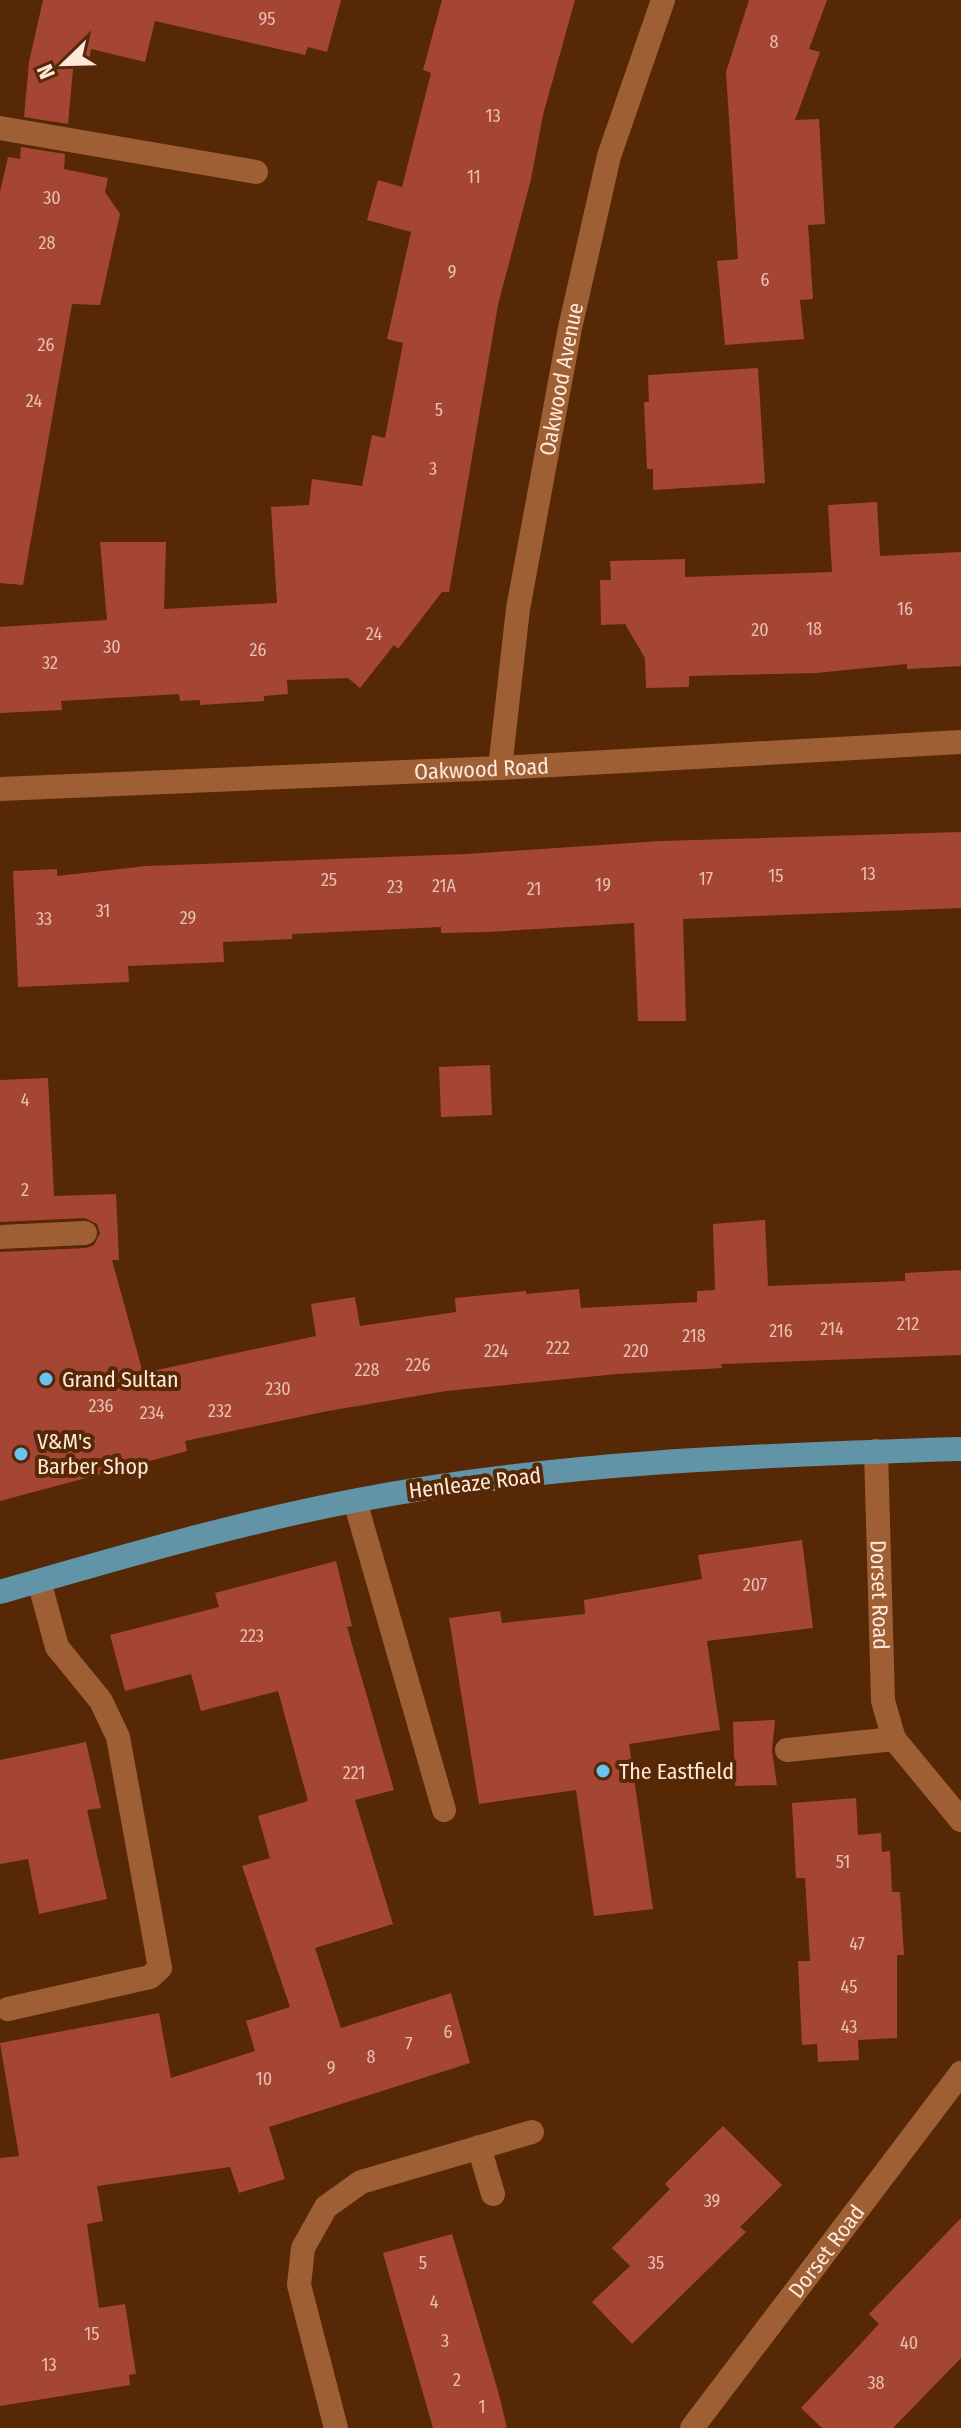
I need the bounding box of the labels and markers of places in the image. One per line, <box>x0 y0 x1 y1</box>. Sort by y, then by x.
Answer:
place label: Grand Sultan <box>62 1366 179 1393</box>
marker: Grand Sultan <box>37 1370 55 1388</box>
place label: V&M's Barber Shop <box>37 1428 149 1480</box>
marker: V&M's Barber Shop <box>12 1445 30 1463</box>
place label: The Eastfield <box>619 1758 734 1785</box>
marker: The Eastfield <box>594 1762 612 1780</box>

